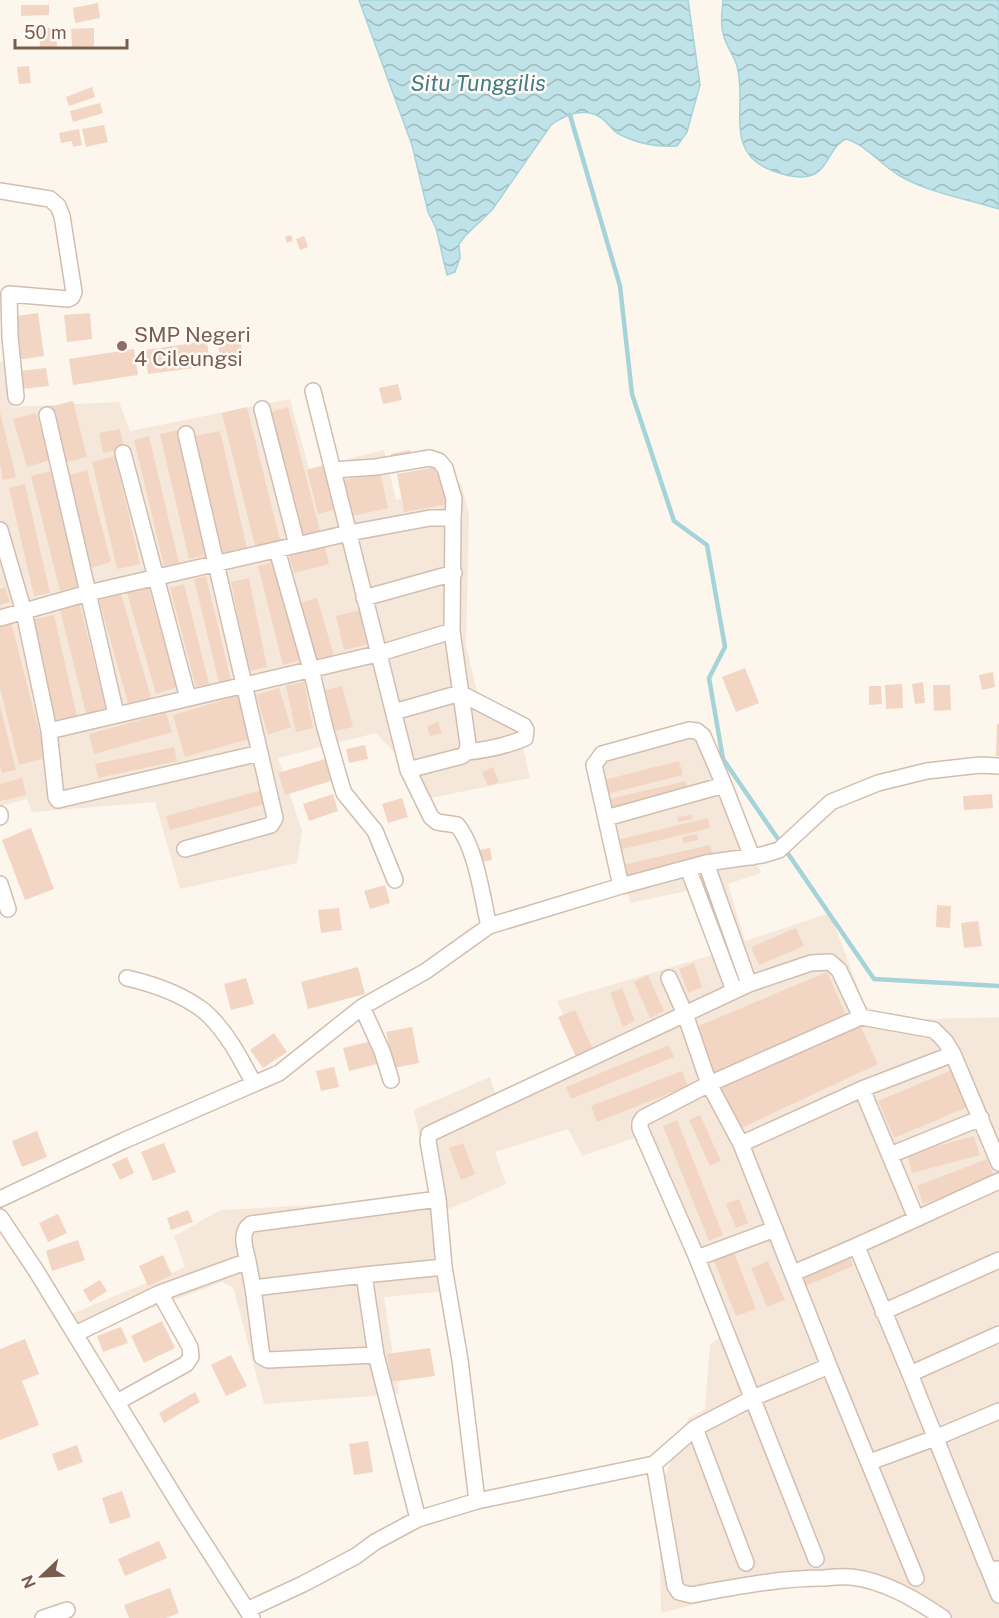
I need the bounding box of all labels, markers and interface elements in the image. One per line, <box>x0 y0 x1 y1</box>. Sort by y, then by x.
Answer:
scale bar <box>15 12 128 50</box>
text: 50 m <box>24 22 67 43</box>
water label: Situ Tunggilis <box>410 70 546 96</box>
place label: SMP Negeri 4 Cileungsi <box>134 322 251 371</box>
marker: SMP Negeri 4 Cileungsi <box>115 339 129 353</box>
north arrow <box>12 1546 72 1606</box>
text: N <box>17 1572 40 1591</box>

